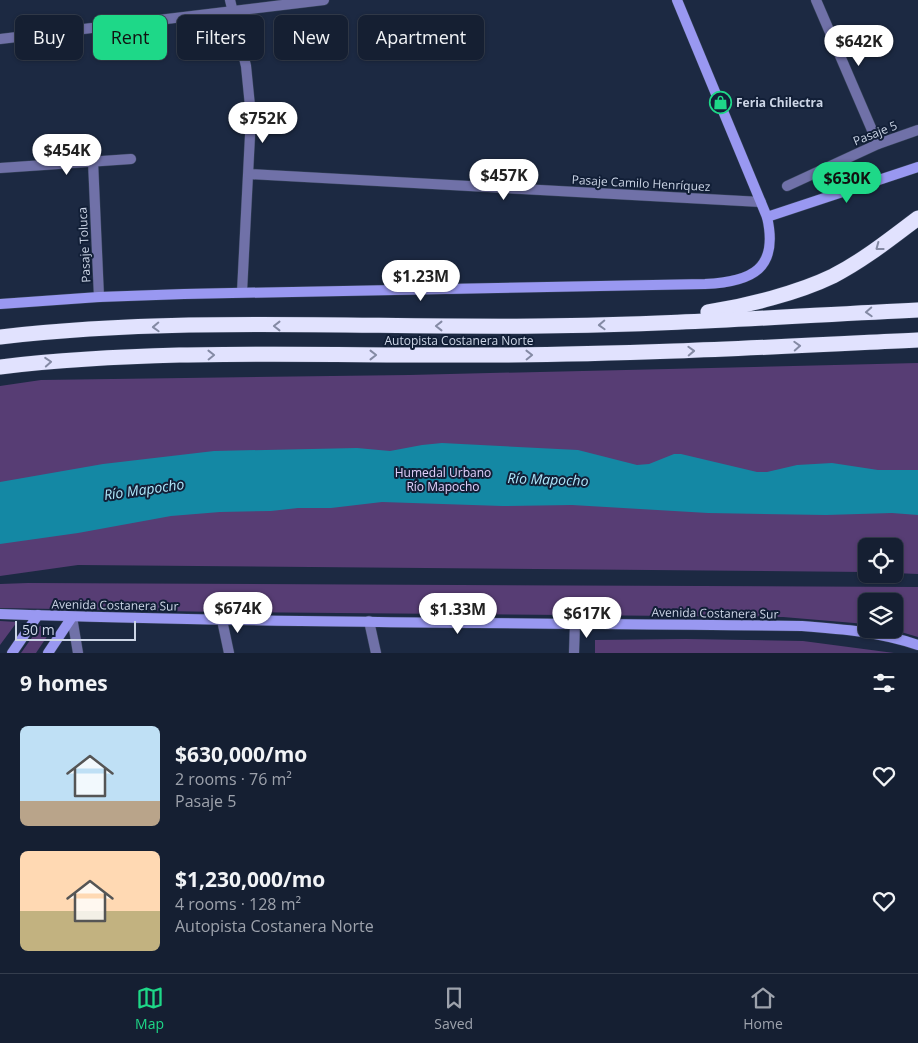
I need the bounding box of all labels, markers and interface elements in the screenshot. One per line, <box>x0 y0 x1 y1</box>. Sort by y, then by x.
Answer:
chip: Buy <box>15 15 83 60</box>
chip: Rent <box>93 15 167 60</box>
chip: Filters <box>177 15 264 60</box>
chip: New <box>274 15 348 60</box>
chip: Apartment <box>358 15 484 60</box>
pin: $642K <box>824 24 894 67</box>
text: $642K <box>835 30 883 52</box>
shop icon: Feria Chilectra <box>708 90 732 114</box>
place label: Feria Chilectra <box>736 94 823 111</box>
pin: $752K <box>228 102 298 144</box>
text: $752K <box>239 107 287 129</box>
street label: Pasaje 5 <box>850 116 900 150</box>
pin: $454K <box>32 134 102 176</box>
text: $454K <box>43 139 91 161</box>
pin: $457K <box>469 158 539 201</box>
pin: $630K <box>812 162 882 204</box>
text: $457K <box>480 164 528 186</box>
text: $630K <box>823 167 871 189</box>
street label: Pasaje Camilo Henríquez <box>571 171 711 195</box>
street label: Pasaje Toluca <box>74 207 94 283</box>
one-way arrow <box>876 242 885 250</box>
pin: $1.23M <box>380 260 462 302</box>
text: $1.23M <box>393 265 449 287</box>
one-way arrow <box>865 307 873 318</box>
one-way arrow <box>597 319 605 330</box>
one-way arrow <box>151 321 159 332</box>
one-way arrow <box>272 321 280 331</box>
one-way arrow <box>435 321 442 331</box>
street label: Autopista Costanera Norte <box>385 332 534 349</box>
one-way arrow <box>793 340 801 351</box>
one-way arrow <box>688 345 696 356</box>
one-way arrow <box>208 350 215 360</box>
one-way arrow <box>370 350 378 360</box>
one-way arrow <box>526 350 533 360</box>
one-way arrow <box>45 357 53 368</box>
park label: Humedal Urbano Río Mapocho <box>395 464 491 495</box>
water label: Río Mapocho <box>507 468 589 490</box>
water label: Río Mapocho <box>103 474 186 504</box>
map controls <box>858 538 903 638</box>
button: locate <box>858 538 903 583</box>
pin: $674K <box>203 592 273 634</box>
pin: $1.33M <box>417 592 499 635</box>
button: layers <box>858 593 903 638</box>
street label: Avenida Costanera Sur <box>51 595 179 615</box>
pin: $617K <box>552 596 622 639</box>
text: $674K <box>214 597 262 619</box>
text: $1.33M <box>430 598 486 620</box>
text: $617K <box>563 602 611 624</box>
street label: Avenida Costanera Sur <box>651 603 779 623</box>
scale bar <box>15 618 136 641</box>
text: 50 m <box>22 620 55 639</box>
text: 9 homes <box>20 669 108 697</box>
icon: filters <box>870 669 898 697</box>
text: $630,000/mo <box>175 740 307 768</box>
icon: home <box>60 746 120 806</box>
icon: heart <box>870 762 898 790</box>
text: 2 rooms · 76 m² <box>175 768 292 790</box>
text: Pasaje 5 <box>175 790 236 812</box>
text: $1,230,000/mo <box>175 865 325 893</box>
icon: home <box>60 871 120 931</box>
icon: heart <box>870 887 898 915</box>
text: 4 rooms · 128 m² <box>175 893 301 915</box>
text: Autopista Costanera Norte <box>175 915 374 937</box>
tab: Map <box>135 984 164 1033</box>
tab: Saved <box>434 984 473 1033</box>
tab: Home <box>743 984 783 1033</box>

